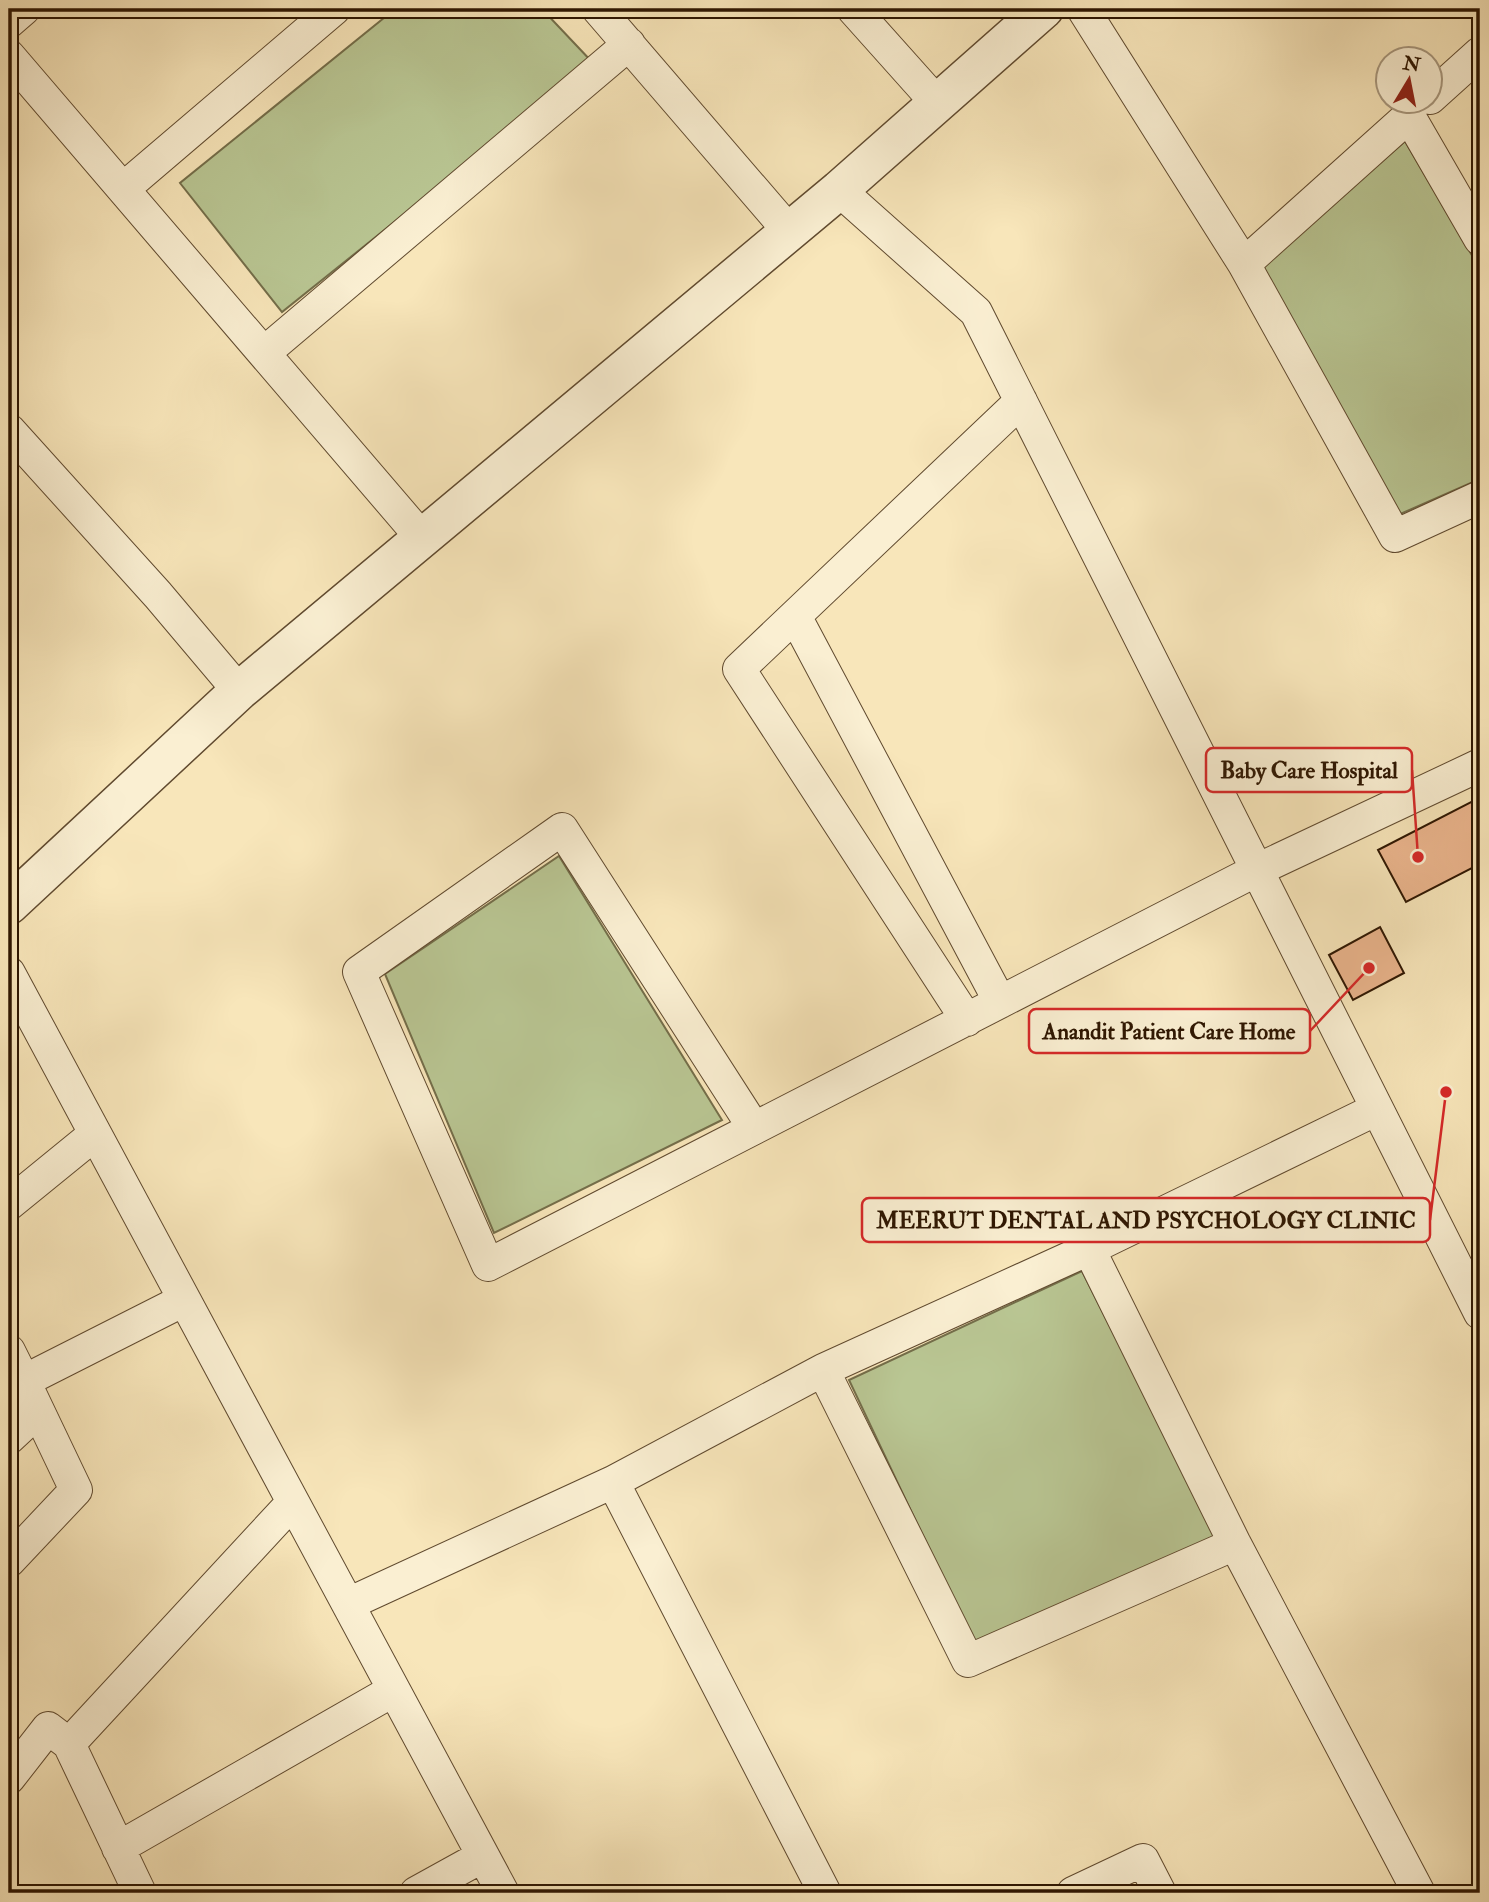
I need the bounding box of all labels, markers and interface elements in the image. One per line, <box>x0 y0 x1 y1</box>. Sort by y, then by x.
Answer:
north arrow <box>1374 46 1444 116</box>
text: N <box>1400 51 1423 78</box>
callout: Baby Care Hospital <box>1206 748 1412 792</box>
text: Baby Care Hospital <box>1220 756 1399 786</box>
callout: Anandit Patient Care Home <box>1029 1009 1310 1053</box>
text: Anandit Patient Care Home <box>1042 1017 1296 1046</box>
callout: MEERUT DENTAL AND PSYCHOLOGY CLINIC <box>862 1198 1430 1242</box>
text: MEERUT DENTAL AND PSYCHOLOGY CLINIC <box>875 1206 1416 1235</box>

